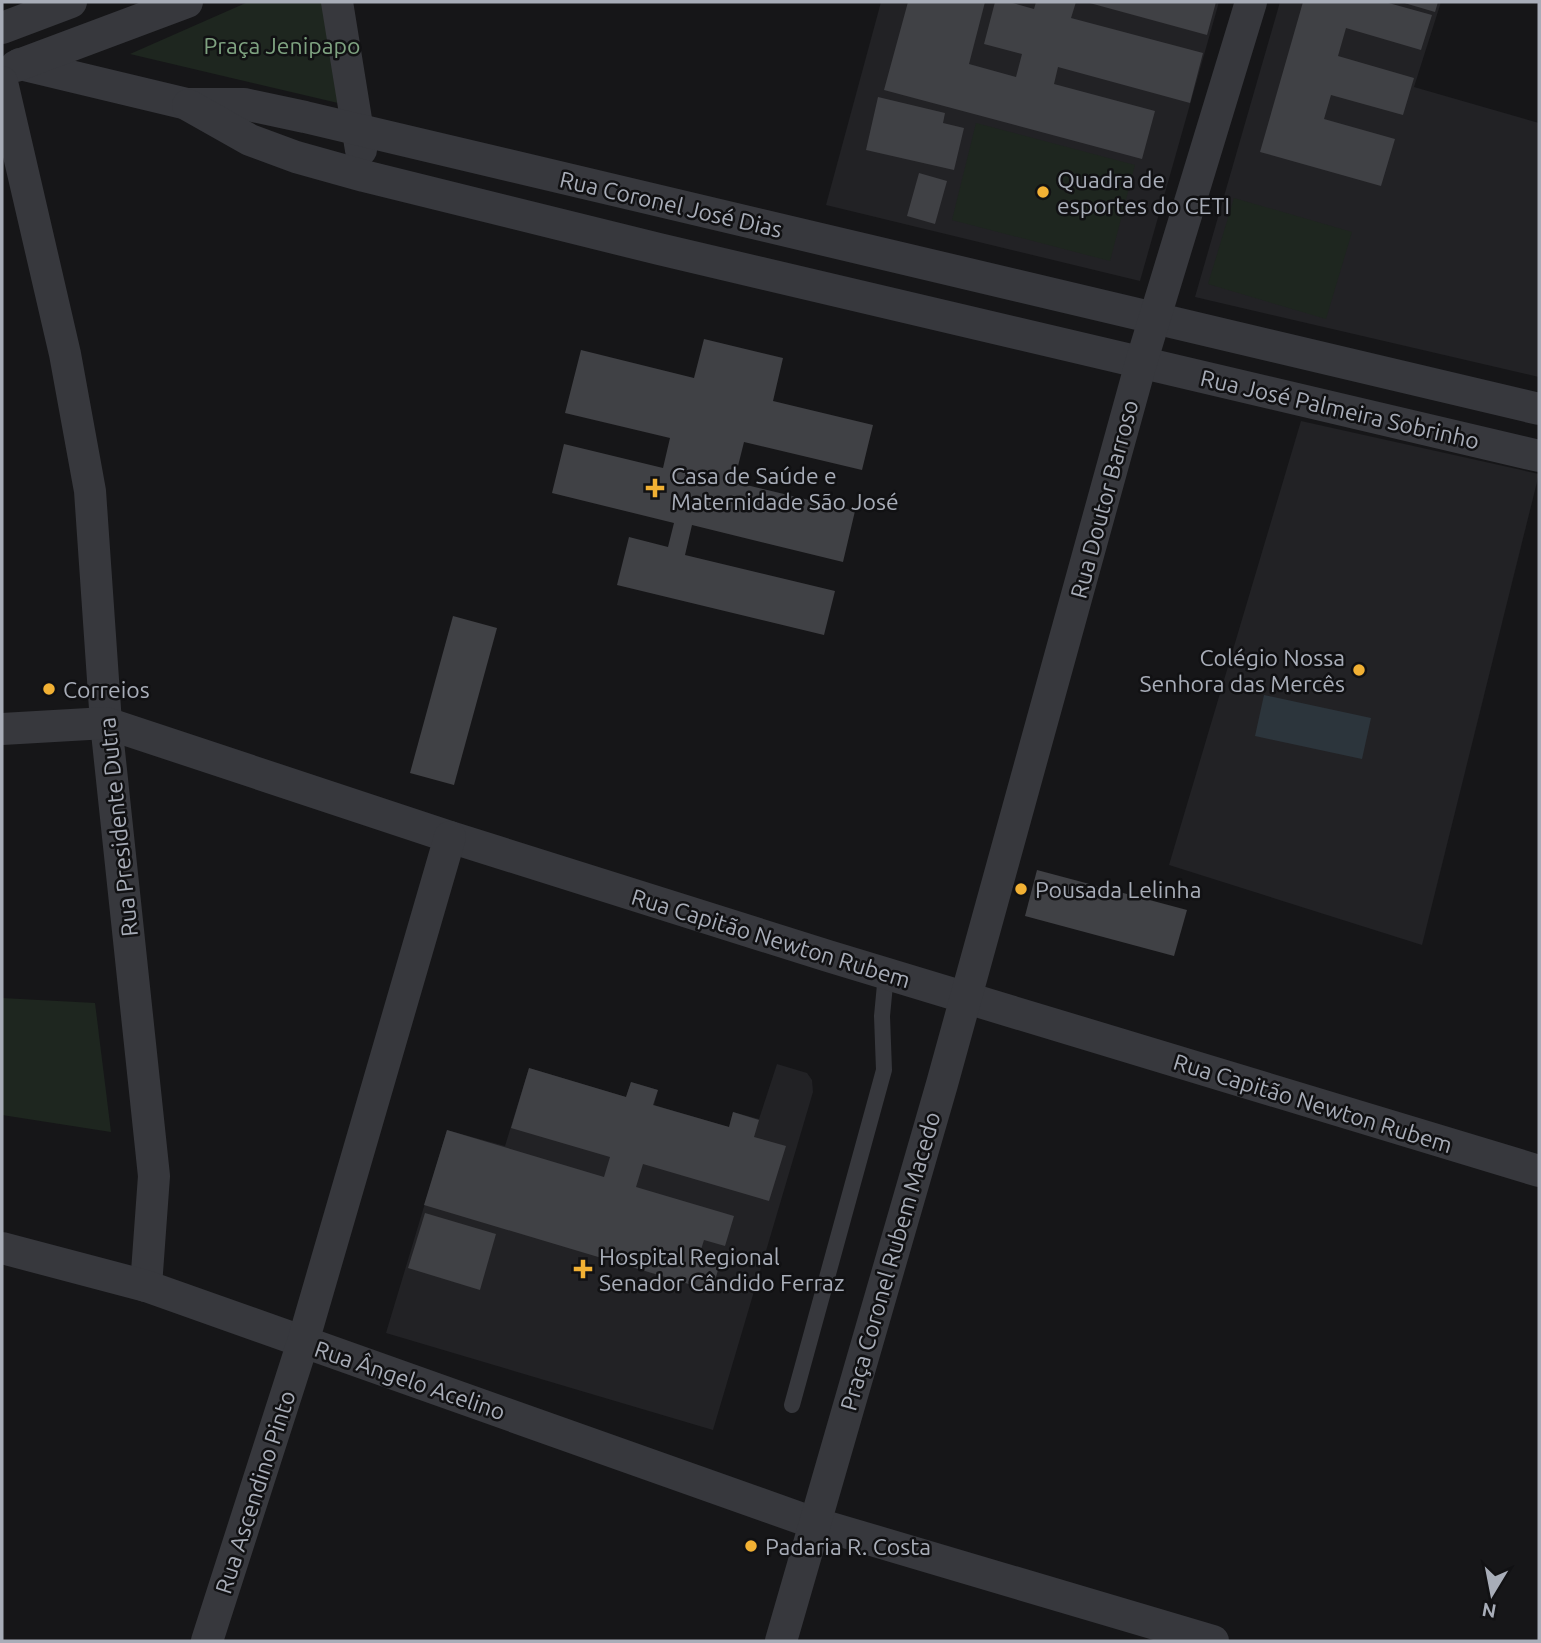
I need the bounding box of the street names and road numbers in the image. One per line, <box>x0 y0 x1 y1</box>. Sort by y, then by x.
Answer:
street label: Rua Coronel José Dias <box>557 166 785 242</box>
street label: Rua José Palmeira Sobrinho <box>1198 365 1482 453</box>
street label: Rua Doutor Barroso <box>1065 397 1143 601</box>
street label: Rua Presidente Dutra <box>94 716 142 938</box>
street label: Rua Capitão Newton Rubem <box>629 884 913 992</box>
street label: Rua Capitão Newton Rubem <box>1171 1049 1455 1157</box>
street label: Praça Coronel Rubem Macedo <box>835 1109 945 1413</box>
street label: Rua Ângelo Acelino <box>311 1335 509 1424</box>
street label: Rua Ascendino Pinto <box>210 1387 300 1597</box>

